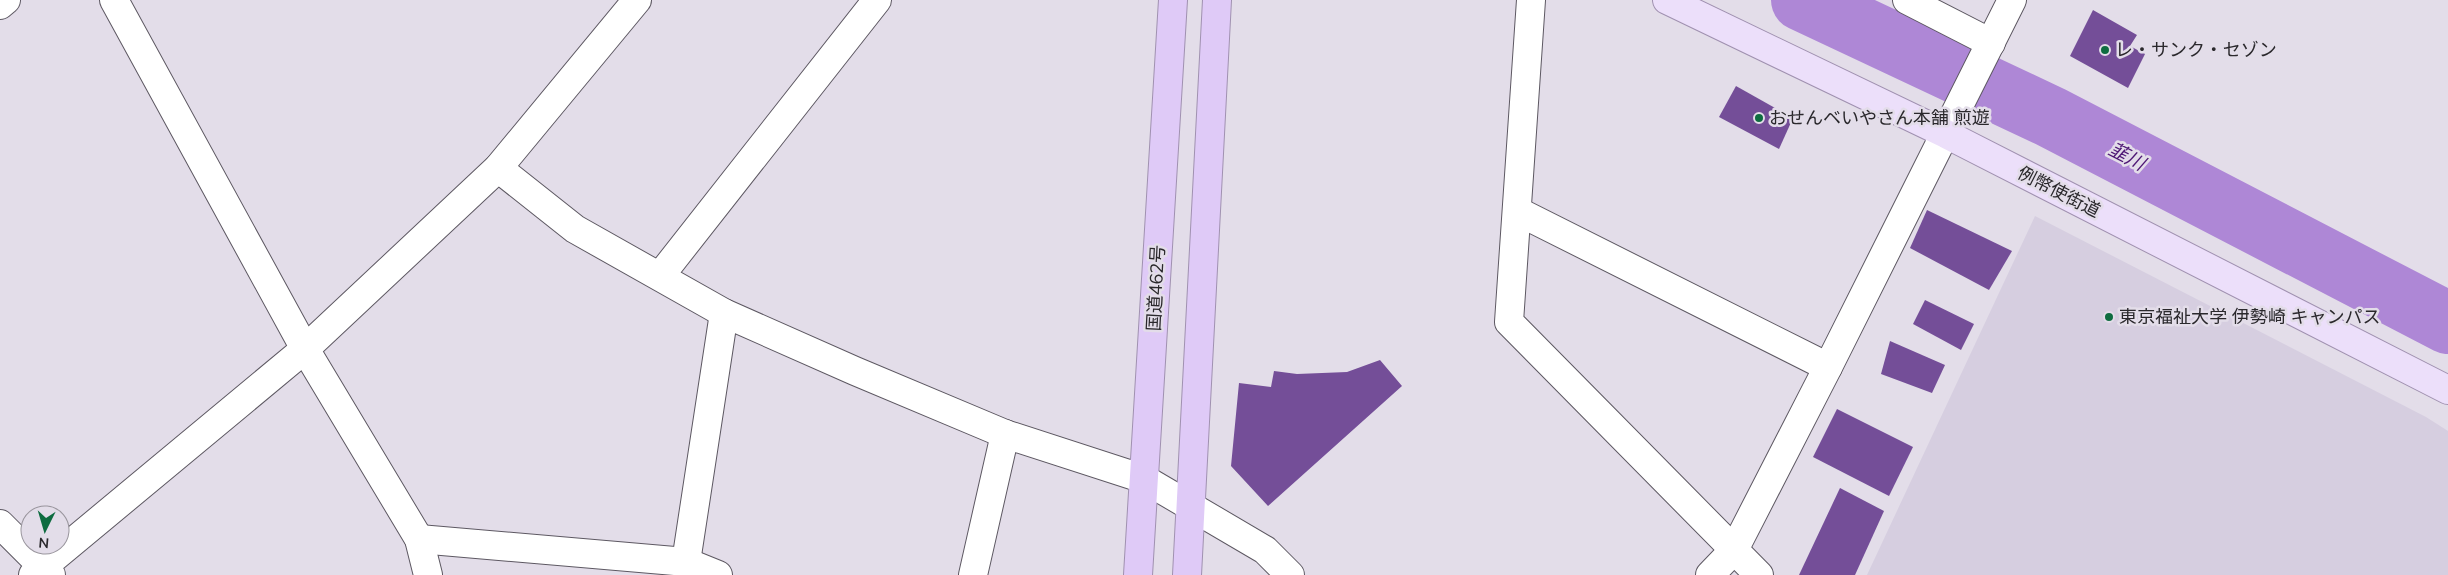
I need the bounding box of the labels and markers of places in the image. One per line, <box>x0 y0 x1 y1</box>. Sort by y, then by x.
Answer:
place label: レ・サンク・セゾン <box>2115 38 2277 61</box>
marker: レ・サンク・セゾン <box>2099 44 2111 56</box>
place label: おせんベいやさん本舗 煎遊 <box>1769 106 1990 129</box>
marker: おせんベいやさん本舗 煎遊 <box>1753 112 1765 124</box>
place label: 東京福祉大学 伊勢崎 キャンパス <box>2119 305 2380 328</box>
marker: 東京福祉大学 伊勢崎 キャンパス <box>2103 311 2115 323</box>

